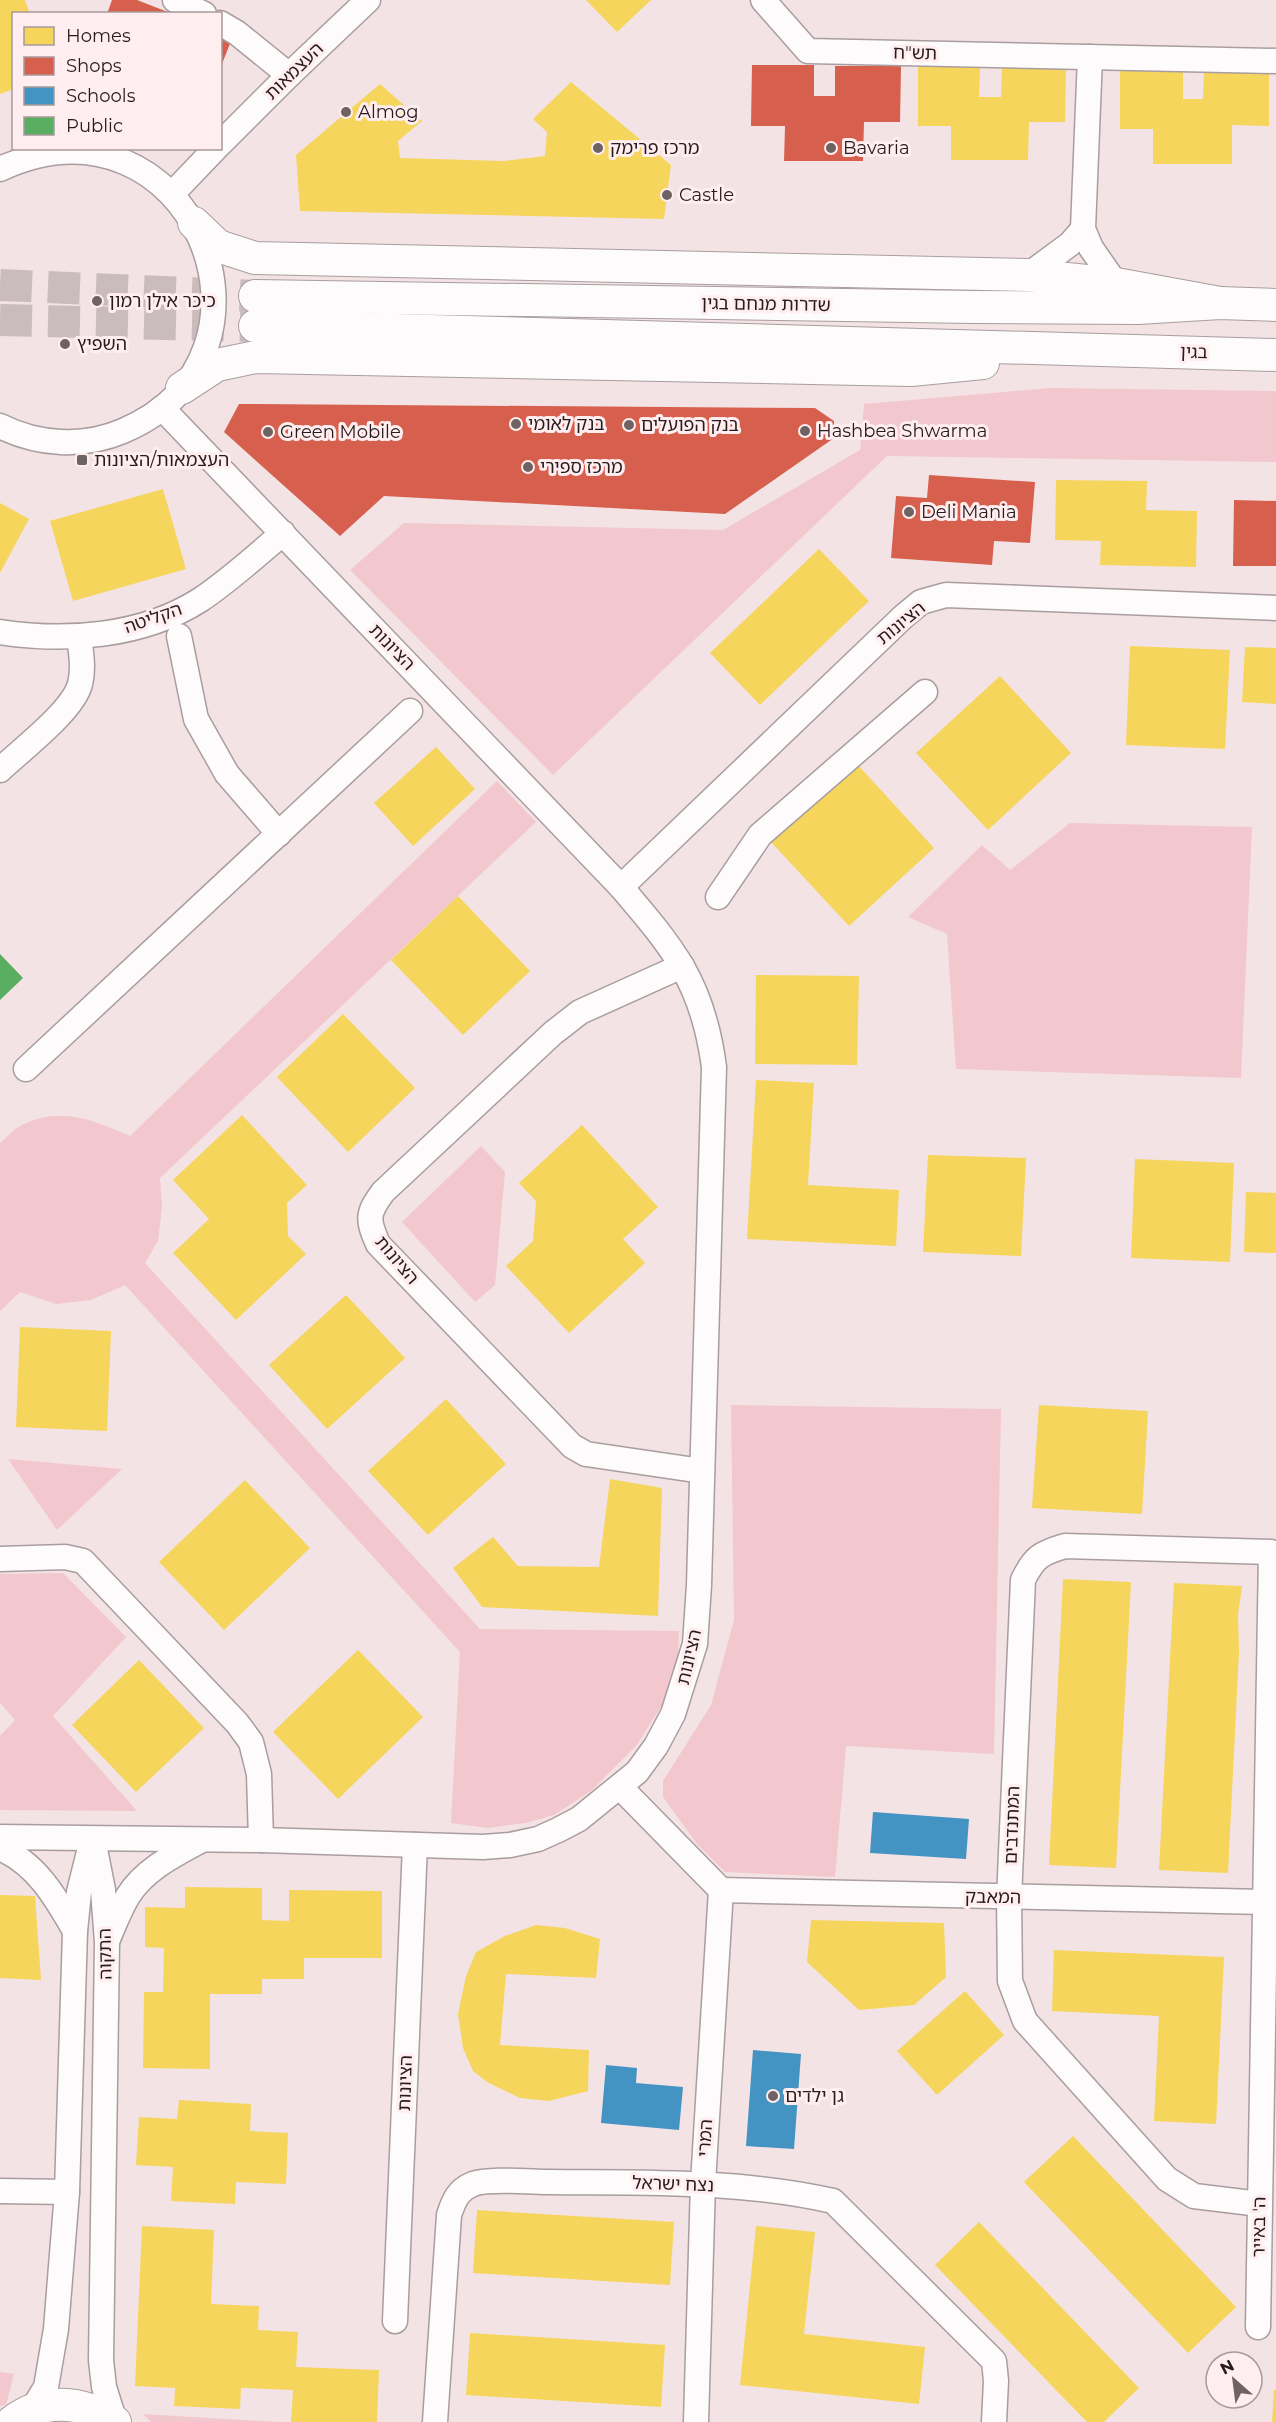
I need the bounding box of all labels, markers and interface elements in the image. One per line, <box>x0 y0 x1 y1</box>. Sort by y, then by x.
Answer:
legend <box>12 12 222 150</box>
text: Homes <box>66 25 131 47</box>
street label: העצמאות <box>260 38 328 104</box>
street label: תש"ח <box>893 42 937 64</box>
text: Shops <box>66 55 122 77</box>
text: Schools <box>66 85 136 107</box>
place label: Almog <box>358 101 418 123</box>
marker: Almog <box>339 105 353 119</box>
text: Public <box>66 115 123 137</box>
place label: מרכז פרימק <box>610 137 700 159</box>
place label: Bavaria <box>843 137 910 159</box>
marker: מרכז פרימק <box>591 141 605 155</box>
marker: Bavaria <box>824 141 838 155</box>
place label: Castle <box>679 184 734 206</box>
marker: Castle <box>660 188 674 202</box>
place label: כיכר אילן רמון <box>109 290 216 312</box>
street label: שדרות מנחם בגין <box>701 292 831 316</box>
marker: כיכר אילן רמון <box>90 294 104 308</box>
place label: השפיץ <box>77 333 127 355</box>
marker: השפיץ <box>58 337 72 351</box>
street label: בגין <box>1180 341 1208 363</box>
place label: בנק לאומי <box>528 413 605 435</box>
place label: בנק הפועלים <box>641 414 739 436</box>
marker: בנק לאומי <box>509 417 523 431</box>
marker: בנק הפועלים <box>622 418 636 432</box>
place label: Hashbea Shwarma <box>817 420 987 442</box>
place label: Green Mobile <box>280 421 401 443</box>
marker: Hashbea Shwarma <box>798 424 812 438</box>
marker: Green Mobile <box>261 425 275 439</box>
place label: העצמאות/הציונות <box>94 449 229 471</box>
marker: העצמאות/הציונות <box>75 453 89 467</box>
place label: מרכז ספירי <box>540 456 623 478</box>
marker: מרכז ספירי <box>521 460 535 474</box>
place label: Deli Mania <box>921 501 1017 523</box>
marker: Deli Mania <box>902 505 916 519</box>
street label: הציונות <box>872 597 930 649</box>
street label: הקליטה <box>121 598 185 638</box>
street label: הציונות <box>365 619 419 675</box>
street label: הציונות <box>371 1231 423 1289</box>
street label: הציונות <box>672 1627 706 1687</box>
street label: המתנדבים <box>1000 1785 1024 1865</box>
street label: המאבק <box>965 1886 1021 1908</box>
street label: התקוה <box>94 1928 116 1980</box>
street label: הציונות <box>393 2055 417 2111</box>
place label: גן ילדים <box>785 2085 844 2107</box>
marker: גן ילדים <box>766 2089 780 2103</box>
street label: המרי <box>693 2118 717 2158</box>
street label: נצח ישראל <box>632 2172 714 2196</box>
street label: ה' באייר <box>1247 2197 1271 2257</box>
north arrow <box>1204 2350 1264 2410</box>
text: N <box>1217 2356 1237 2379</box>

